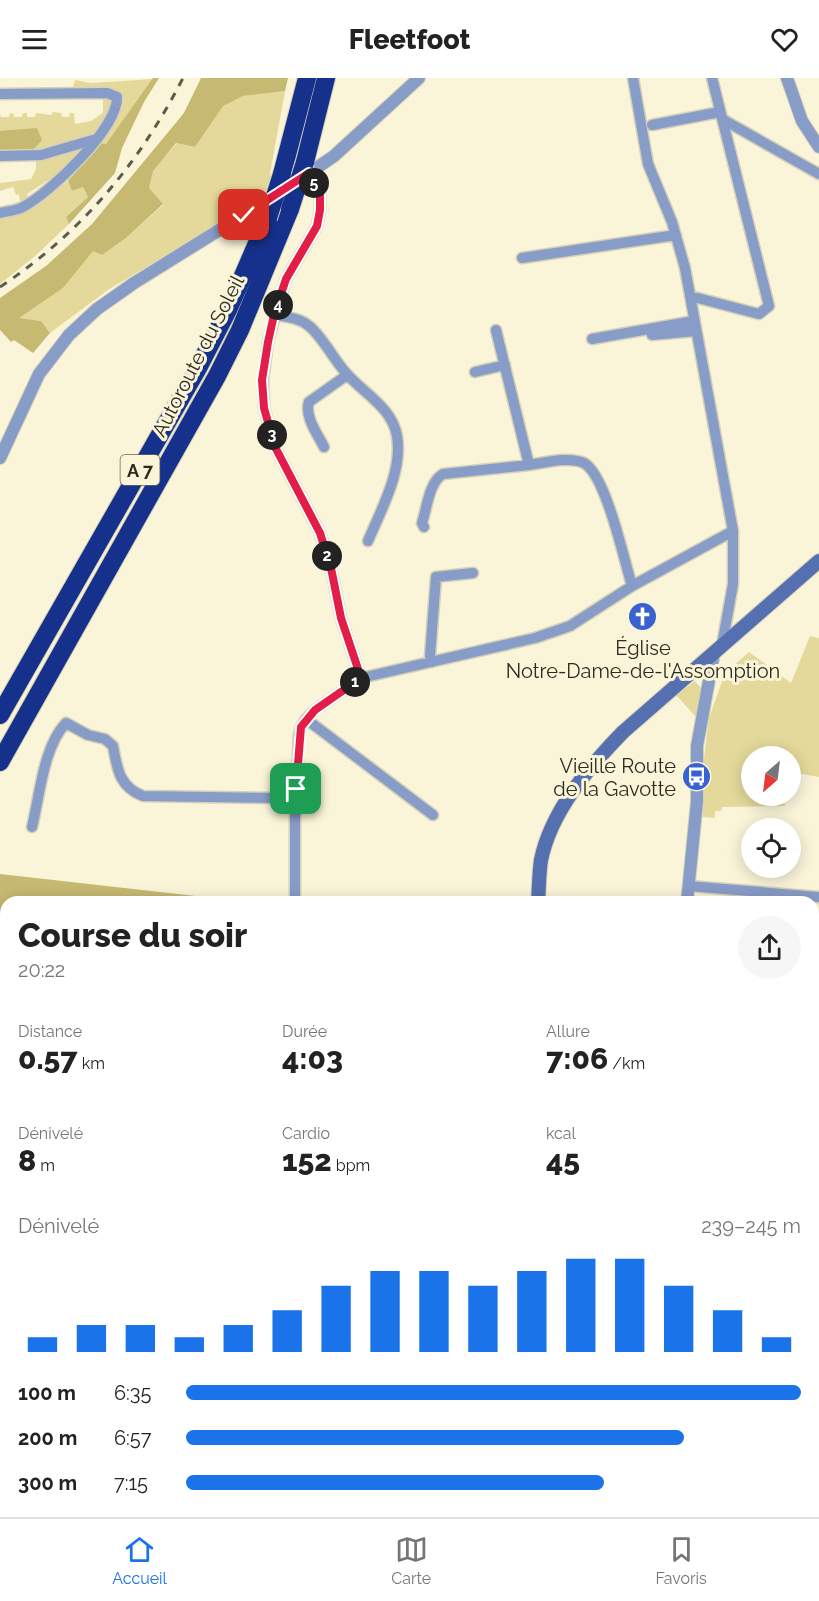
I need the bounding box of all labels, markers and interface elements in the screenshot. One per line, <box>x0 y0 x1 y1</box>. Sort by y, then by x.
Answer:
icon: menu <box>18 23 51 56</box>
icon: heart <box>768 23 801 56</box>
text: Fleetfoot <box>349 24 470 55</box>
pin: 5 <box>299 168 329 198</box>
text: 5 <box>310 173 318 192</box>
pin <box>218 189 269 240</box>
icon: check <box>227 198 260 231</box>
street label: Autoroute du Soleil <box>147 271 249 441</box>
pin: 4 <box>263 290 293 320</box>
text: 4 <box>273 295 283 314</box>
pin: 3 <box>257 420 287 450</box>
text: 3 <box>268 425 276 444</box>
road number: A 7 <box>120 455 160 485</box>
pin: 2 <box>312 541 342 571</box>
text: 2 <box>322 546 332 565</box>
church icon: Église Notre-Dame-de-l'Assomption <box>627 601 659 633</box>
place label: Église Notre-Dame-de-l'Assomption <box>506 636 780 683</box>
pin: 1 <box>340 667 370 697</box>
text: 1 <box>351 672 359 691</box>
north arrow <box>741 746 801 806</box>
map controls <box>741 746 801 878</box>
place label: Vieille Route de la Gavotte <box>553 754 676 801</box>
bus stop icon: Vieille Route de la Gavotte <box>681 761 713 793</box>
pin <box>270 763 321 814</box>
icon: arrive <box>279 772 312 805</box>
button: locate <box>741 818 801 878</box>
text: Course du soir <box>18 916 247 955</box>
button: share <box>738 916 801 979</box>
text: 20:22 <box>18 958 65 982</box>
text: Distance <box>18 1022 82 1041</box>
text: Durée <box>282 1022 327 1041</box>
text: Allure <box>546 1022 590 1041</box>
text: 0.57 <box>18 1041 78 1076</box>
text: 4:03 <box>282 1041 343 1076</box>
text: 7:06 <box>546 1041 608 1076</box>
text: km <box>78 1054 105 1073</box>
text: /km <box>608 1054 645 1073</box>
text: Dénivelé <box>18 1124 83 1143</box>
text: Cardio <box>282 1124 330 1143</box>
text: kcal <box>546 1124 576 1143</box>
text: 8 <box>18 1143 36 1178</box>
text: 152 <box>282 1143 332 1178</box>
text: 45 <box>546 1143 580 1178</box>
text: m <box>36 1156 55 1175</box>
text: bpm <box>332 1156 370 1175</box>
text: Dénivelé <box>18 1214 99 1238</box>
text: 239–245 m <box>701 1214 801 1238</box>
text: 100 m <box>18 1381 76 1405</box>
text: 6:35 <box>114 1381 151 1405</box>
text: 200 m <box>18 1426 77 1450</box>
text: 6:57 <box>114 1426 151 1450</box>
text: 300 m <box>18 1471 77 1495</box>
text: 7:15 <box>114 1471 148 1495</box>
tab: Accueil <box>112 1533 167 1588</box>
tab: Carte <box>391 1533 431 1588</box>
tab: Favoris <box>655 1533 707 1588</box>

